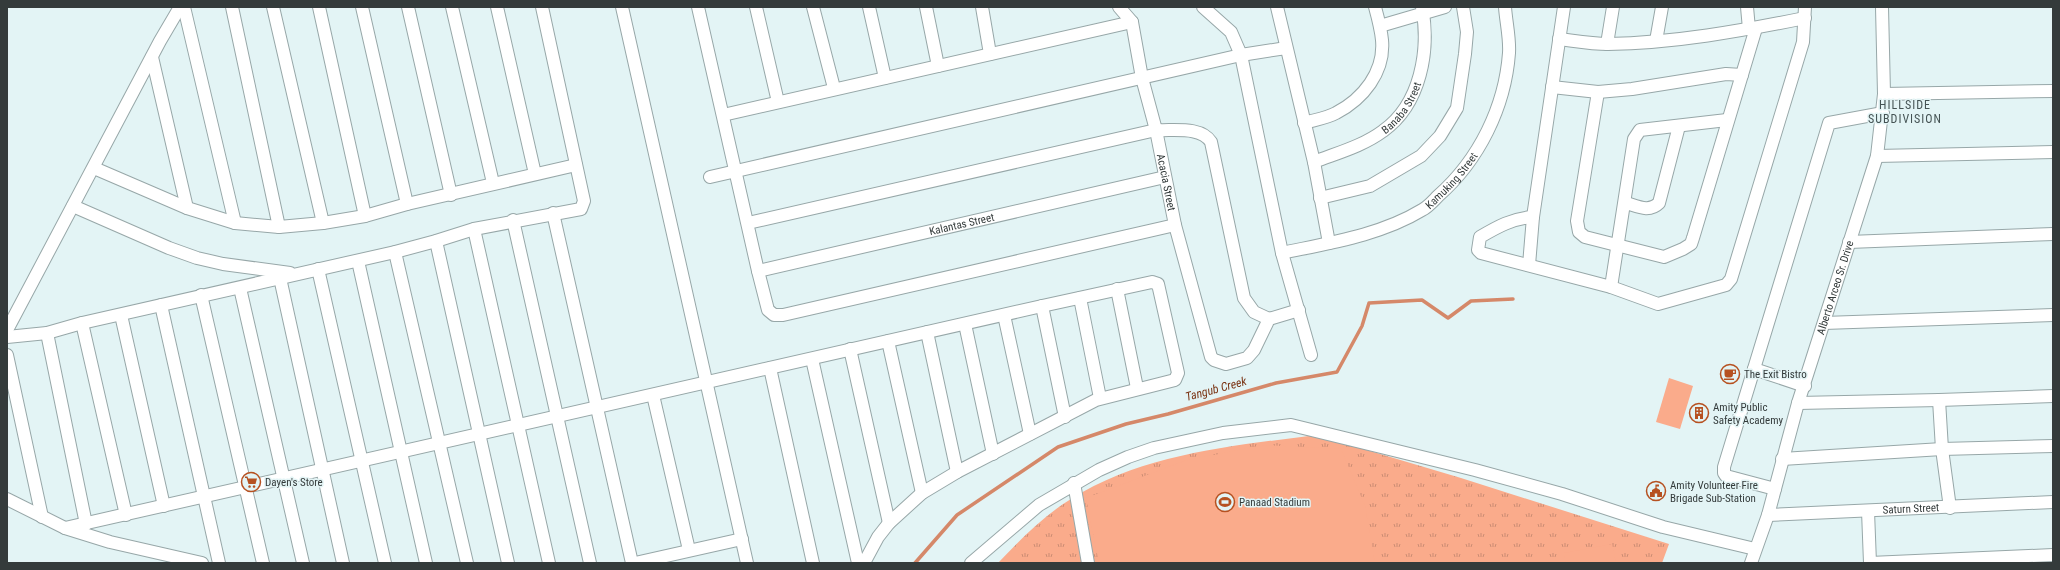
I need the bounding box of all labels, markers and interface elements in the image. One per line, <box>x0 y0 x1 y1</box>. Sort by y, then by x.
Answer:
street label: Banaba Street <box>1379 80 1424 136</box>
district label: HILLSIDE SUBDIVISION <box>1868 98 1942 126</box>
street label: Kamuking Street <box>1423 150 1480 212</box>
street label: Acacia Street <box>1154 153 1179 212</box>
street label: Kalantas Street <box>928 210 995 238</box>
street label: Alberto Arceo Sr. Drive <box>1814 239 1856 336</box>
cafe icon: The Exit Bistro <box>1719 363 1741 385</box>
place label: The Exit Bistro <box>1744 368 1807 381</box>
water label: Tangub Creek <box>1184 374 1249 404</box>
place label: Amity Public Safety Academy <box>1713 401 1783 427</box>
building icon: Amity Public Safety Academy <box>1688 402 1710 424</box>
supermarket icon: Dayen's Store <box>240 471 262 493</box>
place label: Dayen's Store <box>265 476 323 489</box>
place label: Amity Volunteer Fire Brigade Sub-Station <box>1670 479 1758 505</box>
public building icon: Amity Volunteer Fire Brigade Sub-Station <box>1645 480 1667 502</box>
sports icon: Panaad Stadium <box>1214 491 1236 513</box>
place label: Panaad Stadium <box>1239 496 1310 509</box>
street label: Saturn Street <box>1882 501 1939 516</box>

